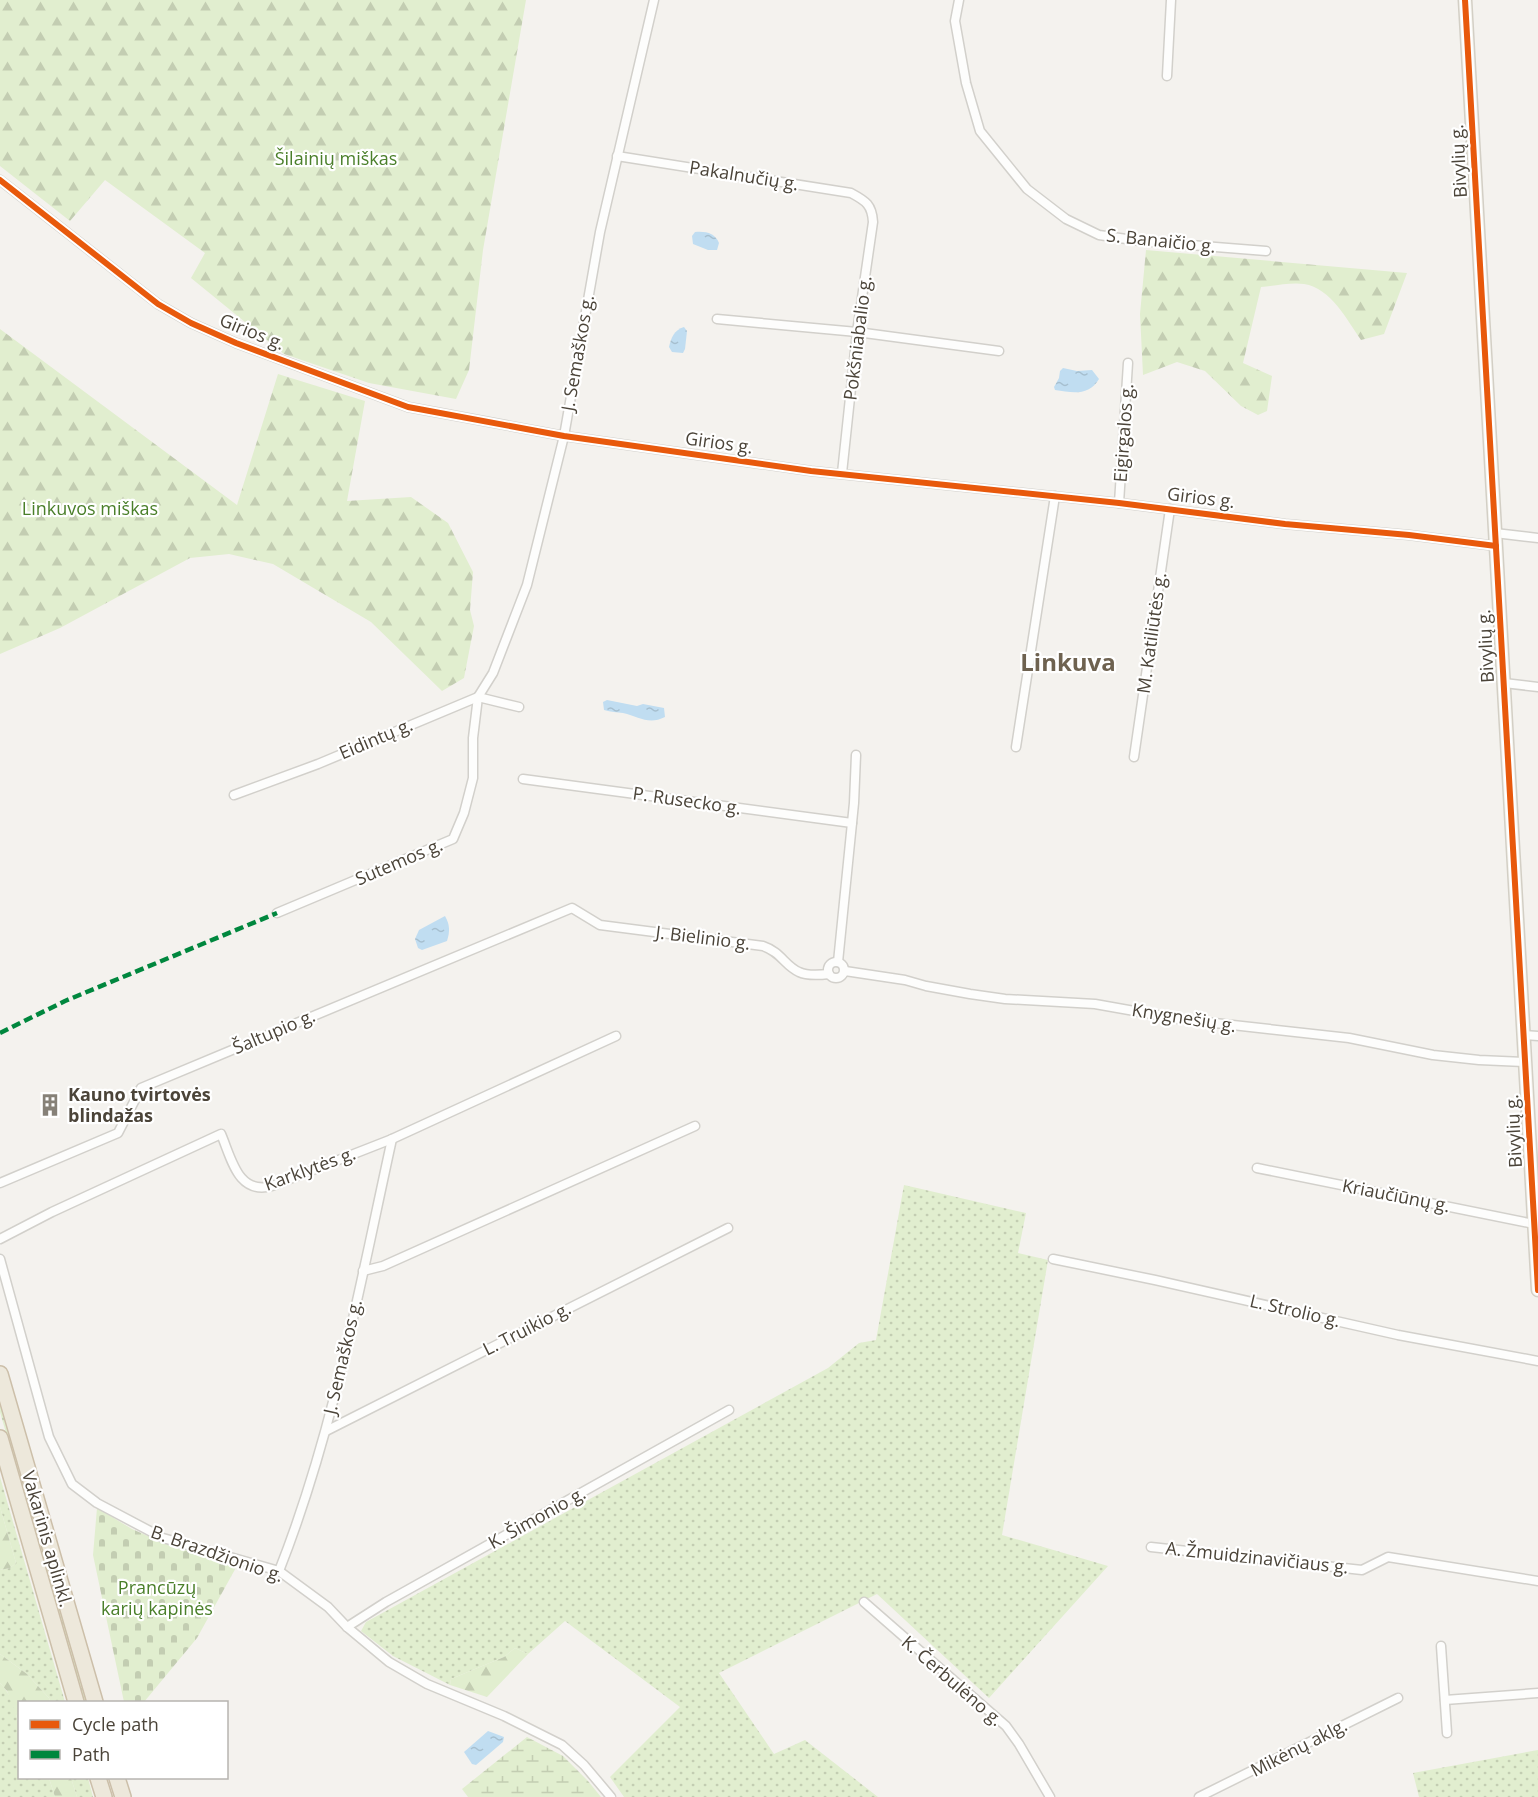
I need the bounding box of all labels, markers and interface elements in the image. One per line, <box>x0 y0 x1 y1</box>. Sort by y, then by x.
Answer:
street label: Bivylių g. <box>1444 124 1472 198</box>
park label: Šilainių miškas <box>275 146 397 170</box>
street label: Pakalnučių g. <box>688 155 801 195</box>
street label: S. Banaičio g. <box>1105 222 1217 258</box>
street label: Pokšniabalio g. <box>837 274 877 402</box>
street label: J. Semaškos g. <box>555 293 599 415</box>
street label: Girios g. <box>216 307 288 355</box>
street label: Eigirgalos g. <box>1108 383 1138 483</box>
street label: Girios g. <box>684 425 755 459</box>
street label: Girios g. <box>1166 481 1236 513</box>
park label: Linkuvos miškas <box>22 496 158 520</box>
street label: M. Katiliūtės g. <box>1131 571 1171 695</box>
street label: Bivylių g. <box>1471 609 1499 683</box>
district label: Linkuva <box>1020 645 1116 678</box>
street label: Eidintų g. <box>335 712 416 764</box>
street label: P. Rusecko g. <box>631 781 743 819</box>
street label: Sutemos g. <box>351 832 446 890</box>
street label: J. Bielinio g. <box>652 919 752 955</box>
street label: Knygnešių g. <box>1130 997 1238 1037</box>
street label: Šaltupio g. <box>229 1003 319 1059</box>
place label: Kauno tvirtovės blindažas <box>68 1082 211 1127</box>
building icon: Kauno tvirtovės blindažas <box>37 1092 63 1118</box>
street label: Bivylių g. <box>1499 1094 1527 1168</box>
street label: Karklytės g. <box>261 1140 359 1196</box>
street label: Kriaučiūnų g. <box>1340 1173 1452 1217</box>
street label: L. Strolio g. <box>1248 1288 1343 1332</box>
street label: L. Truikio g. <box>478 1296 575 1361</box>
street label: J. Semaškos g. <box>317 1297 367 1419</box>
street label: Vakarinis aplinkl. <box>17 1468 79 1610</box>
street label: K. Šimonio g. <box>484 1480 590 1554</box>
street label: B. Brazdžionio g. <box>148 1519 287 1587</box>
street label: A. Žmuidzinavičiaus g. <box>1164 1535 1350 1579</box>
park label: Prancūzų karių kapinės <box>101 1575 213 1620</box>
street label: K. Čerbulėno g. <box>897 1630 1008 1731</box>
legend <box>18 1701 228 1779</box>
text: Cycle path <box>72 1712 159 1736</box>
street label: Mikėnų aklg. <box>1246 1712 1351 1782</box>
text: Path <box>72 1742 110 1766</box>

